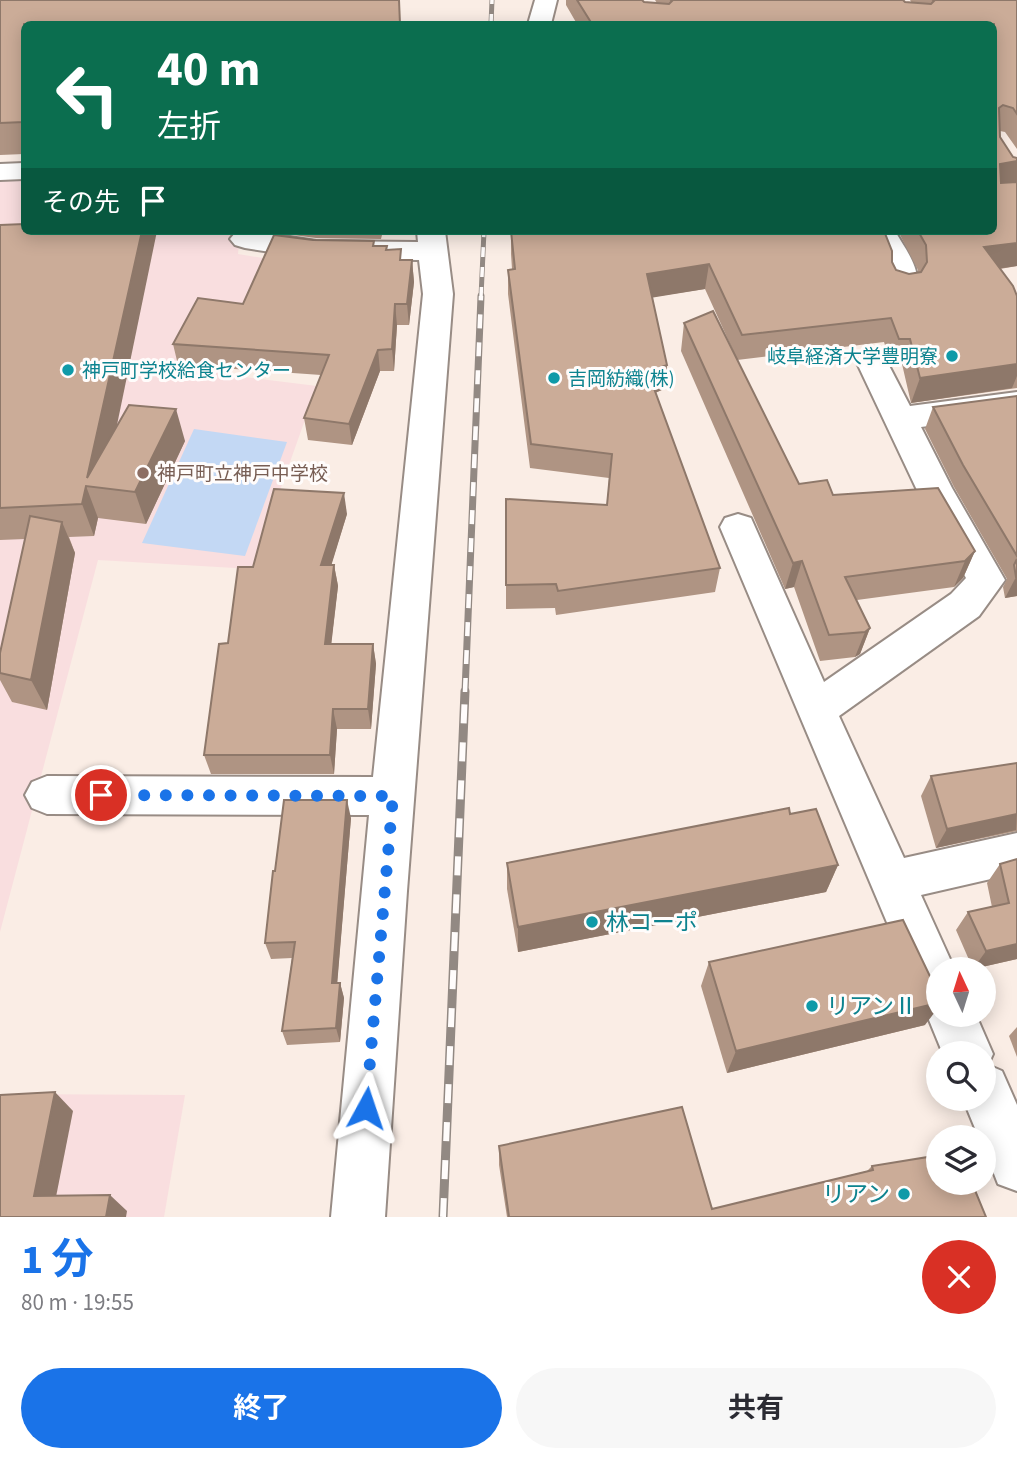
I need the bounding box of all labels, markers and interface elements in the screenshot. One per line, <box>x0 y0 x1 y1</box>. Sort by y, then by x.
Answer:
text: 40 m <box>157 35 261 105</box>
icon: left <box>42 49 133 140</box>
text: 左折 <box>157 104 221 150</box>
icon: arrive <box>134 182 172 220</box>
text: その先 <box>42 184 120 221</box>
place label: 岐阜経済大学豊明寮 <box>767 344 938 371</box>
marker: 岐阜経済大学豊明寮 <box>944 348 960 364</box>
place label: 神戸町学校給食センター <box>82 358 291 385</box>
marker: 神戸町学校給食センター <box>60 362 76 378</box>
place label: 吉岡紡織(株) <box>568 366 675 393</box>
marker: 吉岡紡織(株) <box>546 370 562 386</box>
place label: 神戸町立神戸中学校 <box>157 461 328 488</box>
marker: 神戸町立神戸中学校 <box>135 465 151 481</box>
pin <box>71 765 131 825</box>
icon: arrive <box>82 776 120 814</box>
place label: 林コーポ <box>606 906 698 939</box>
marker: 林コーポ <box>584 914 600 930</box>
north arrow <box>926 957 996 1027</box>
map controls <box>926 957 996 1195</box>
place label: リアンⅡ <box>826 990 917 1023</box>
marker: リアンⅡ <box>804 998 820 1014</box>
button: search <box>926 1041 996 1111</box>
position arrow <box>329 1071 403 1145</box>
button: layers <box>926 1125 996 1195</box>
place label: リアン <box>822 1178 890 1211</box>
marker: リアン <box>896 1186 912 1202</box>
text: 1 分 <box>21 1230 94 1290</box>
button: close <box>922 1240 996 1314</box>
text: 80 m · 19:55 <box>21 1286 134 1319</box>
button: 終了 <box>21 1368 502 1448</box>
button: 共有 <box>516 1368 996 1448</box>

